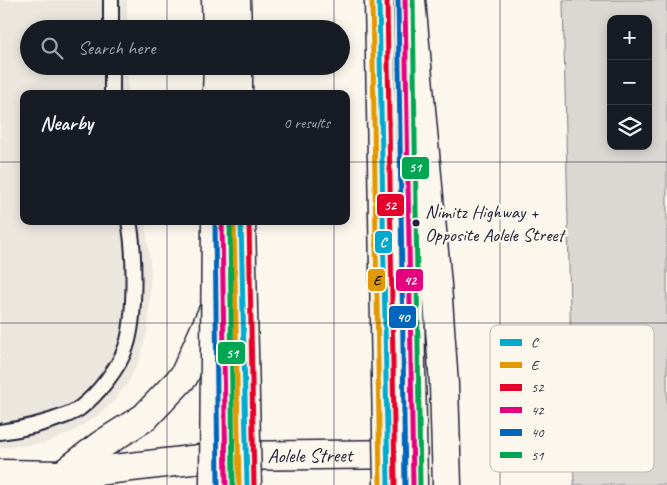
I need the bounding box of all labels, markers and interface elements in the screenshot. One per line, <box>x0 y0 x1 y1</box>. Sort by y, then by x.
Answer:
map controls <box>607 15 652 150</box>
button: + <box>607 15 652 60</box>
search box <box>20 20 350 75</box>
icon: search <box>38 34 66 62</box>
text: Search here <box>78 36 155 60</box>
button: − <box>607 60 652 105</box>
button: layers <box>607 105 652 150</box>
text: Nearby <box>40 110 93 136</box>
text: 0 results <box>283 113 330 133</box>
line badge: 51 <box>401 156 430 180</box>
text: 51 <box>409 159 423 176</box>
line badge: 52 <box>376 193 405 217</box>
text: 52 <box>384 197 398 214</box>
place label: Nimitz Highway + Opposite Aolele Street <box>425 200 566 247</box>
marker: Nimitz Highway + Opposite Aolele Street <box>411 218 421 228</box>
line badge: C <box>374 230 393 254</box>
text: C <box>380 234 389 251</box>
line badge: E <box>367 268 386 292</box>
line badge: 42 <box>395 268 424 292</box>
text: E <box>373 272 383 289</box>
text: 42 <box>404 272 418 289</box>
line badge: 40 <box>388 305 417 329</box>
text: 40 <box>397 309 411 326</box>
legend <box>490 325 654 472</box>
text: C <box>531 334 539 351</box>
line badge: 51 <box>217 341 246 365</box>
text: 51 <box>226 345 240 362</box>
text: E <box>531 357 540 374</box>
text: 52 <box>531 379 545 396</box>
text: 42 <box>531 402 545 419</box>
text: 40 <box>531 424 545 441</box>
street label: Aolele Street <box>267 442 355 468</box>
text: 51 <box>531 447 544 464</box>

